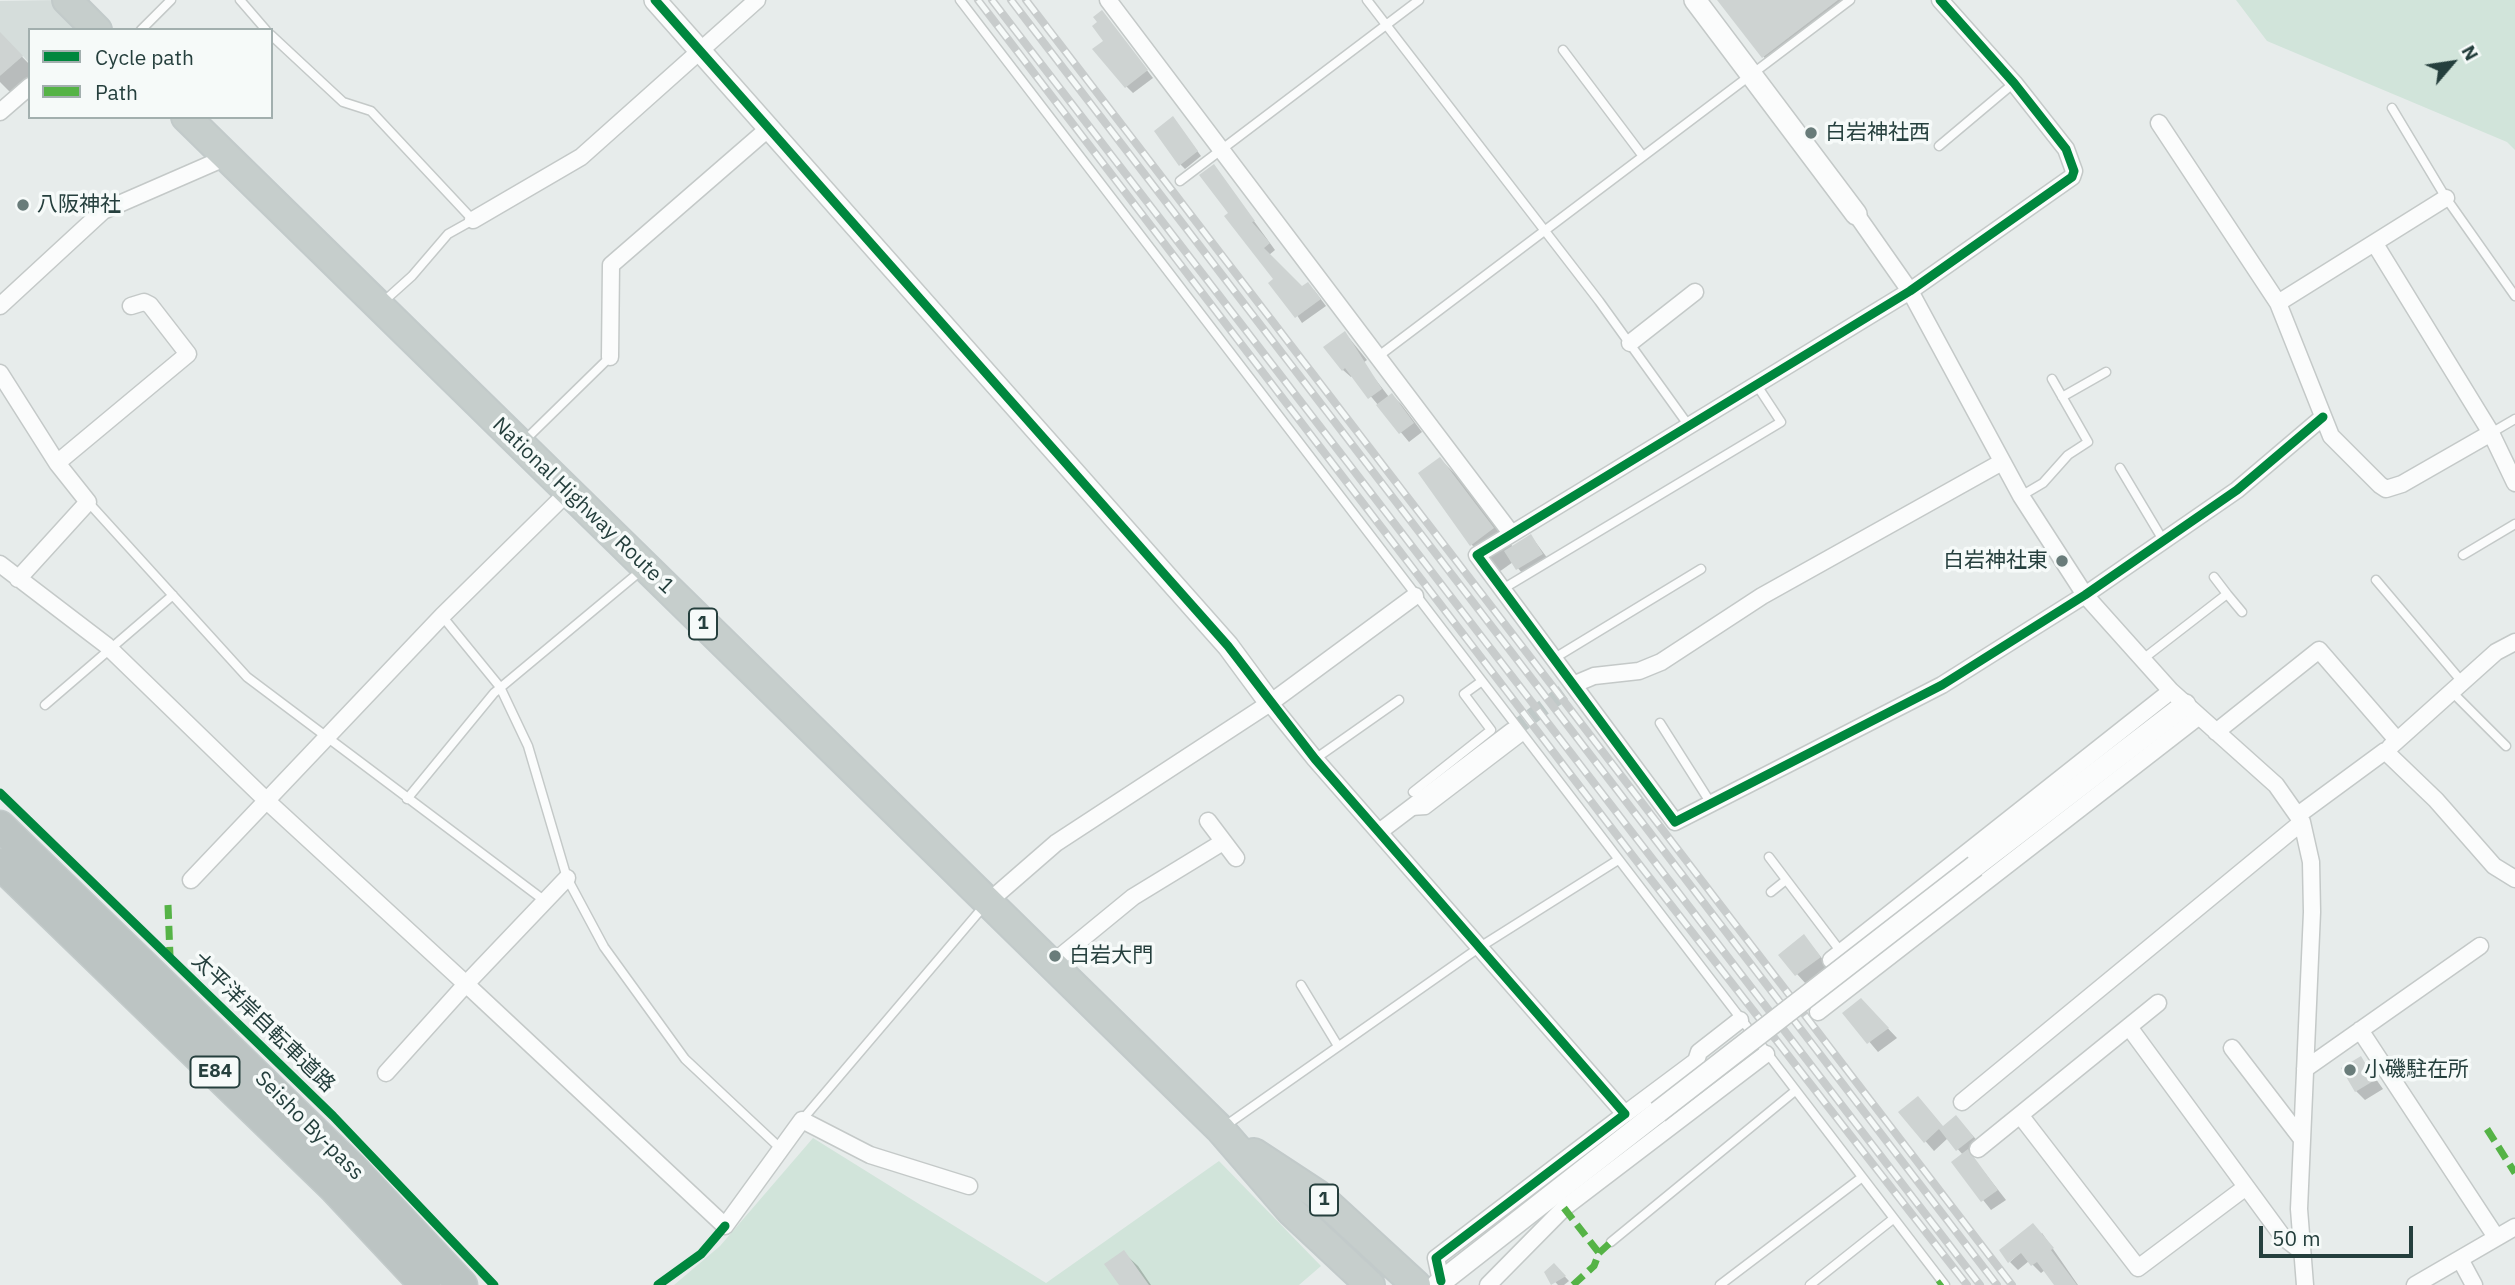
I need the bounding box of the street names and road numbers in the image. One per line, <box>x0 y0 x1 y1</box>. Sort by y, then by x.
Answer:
street label: National Highway Route 1 <box>487 413 679 599</box>
road number: 1 <box>689 608 717 639</box>
street label: 太平洋岸自転車道路 <box>186 948 340 1098</box>
road number: E84 <box>190 1056 240 1088</box>
street label: Seisho By-pass <box>249 1066 369 1186</box>
road number: 1 <box>1310 1184 1338 1216</box>

